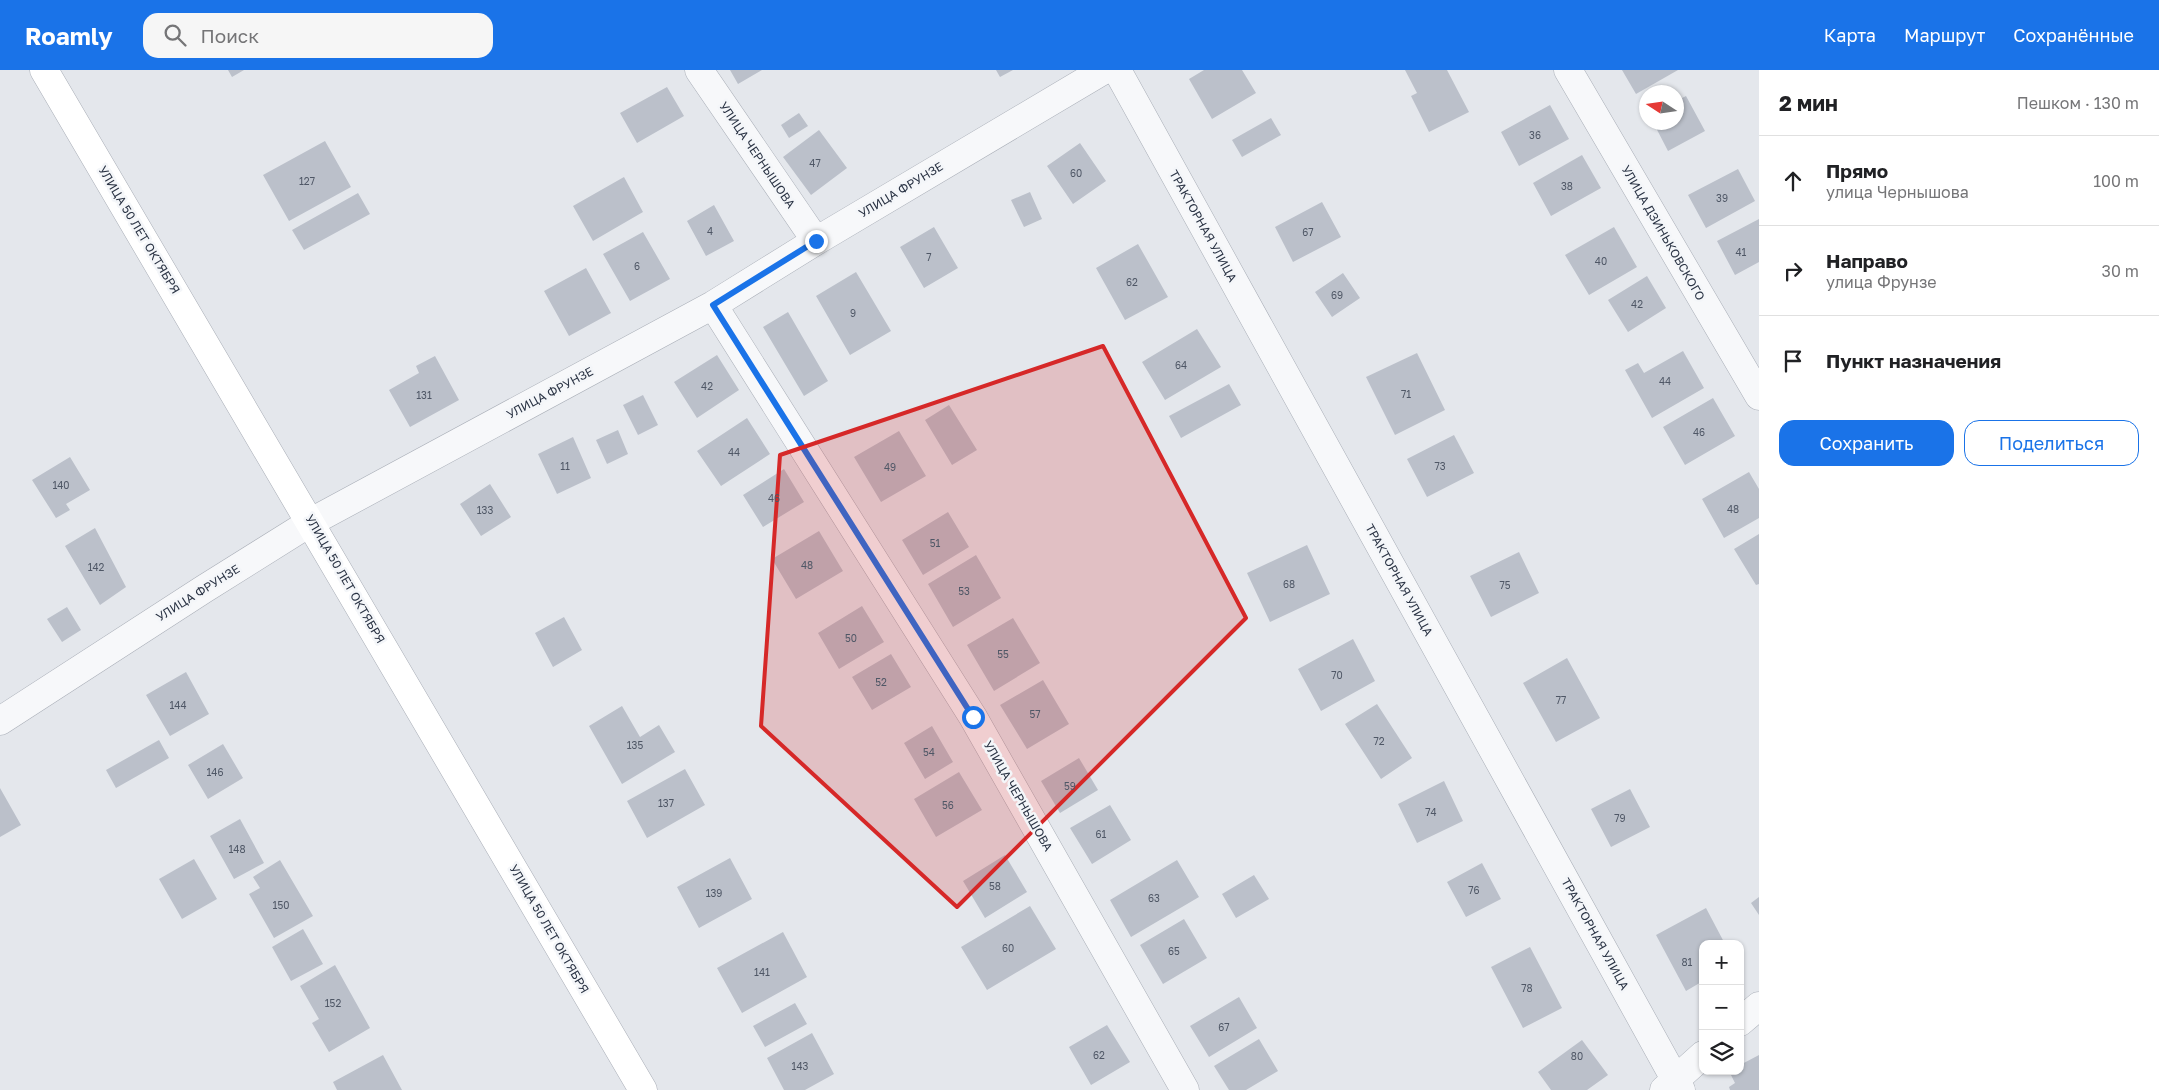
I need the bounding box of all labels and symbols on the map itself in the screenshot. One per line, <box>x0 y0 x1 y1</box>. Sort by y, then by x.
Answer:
north arrow <box>1639 85 1684 130</box>
street label: УЛИЦА ЧЕРНЫШОВА <box>716 99 799 211</box>
house number: 36 <box>1529 129 1541 141</box>
house number: 47 <box>809 157 821 169</box>
street label: УЛИЦА ФРУНЗЕ <box>856 158 946 221</box>
street label: УЛИЦА 50 ЛЕТ ОКТЯБРЯ <box>95 163 184 296</box>
street label: УЛИЦА ДЗИНЬКОВСКОГО <box>1619 163 1708 303</box>
house number: 60 <box>1070 167 1082 179</box>
street label: ТРАКТОРНАЯ УЛИЦА <box>1166 167 1240 284</box>
house number: 127 <box>299 175 315 187</box>
house number: 38 <box>1561 180 1573 192</box>
house number: 39 <box>1716 192 1728 204</box>
house number: 4 <box>707 225 713 237</box>
house number: 67 <box>1302 226 1314 238</box>
route end <box>805 230 828 253</box>
house number: 41 <box>1736 246 1747 258</box>
house number: 7 <box>926 251 932 263</box>
house number: 40 <box>1595 255 1607 267</box>
house number: 6 <box>634 260 640 272</box>
house number: 62 <box>1126 276 1138 288</box>
house number: 69 <box>1331 289 1343 301</box>
house number: 42 <box>1631 298 1643 310</box>
house number: 9 <box>850 307 856 319</box>
house number: 64 <box>1175 359 1187 371</box>
street label: УЛИЦА ФРУНЗЕ <box>504 363 596 422</box>
house number: 44 <box>1659 375 1671 387</box>
house number: 42 <box>701 380 713 392</box>
house number: 71 <box>1401 388 1411 400</box>
house number: 131 <box>416 389 432 401</box>
house number: 46 <box>1693 426 1705 438</box>
house number: 44 <box>728 446 740 458</box>
house number: 11 <box>560 460 570 472</box>
house number: 73 <box>1434 460 1446 472</box>
house number: 49 <box>884 461 896 473</box>
house number: 140 <box>52 479 70 491</box>
house number: 46 <box>768 492 780 504</box>
house number: 48 <box>1727 503 1739 515</box>
house number: 133 <box>477 504 493 516</box>
street label: УЛИЦА 50 ЛЕТ ОКТЯБРЯ <box>302 512 389 646</box>
street label: ТРАКТОРНАЯ УЛИЦА <box>1362 521 1436 638</box>
house number: 51 <box>930 537 940 549</box>
house number: 48 <box>801 559 813 571</box>
house number: 142 <box>88 561 105 573</box>
street label: УЛИЦА ФРУНЗЕ <box>153 561 242 624</box>
house number: 68 <box>1283 578 1295 590</box>
house number: 75 <box>1499 579 1511 591</box>
house number: 53 <box>958 585 970 597</box>
house number: 50 <box>845 632 857 644</box>
house number: 55 <box>997 648 1009 660</box>
house number: 70 <box>1331 669 1343 681</box>
house number: 52 <box>875 676 887 688</box>
house number: 77 <box>1556 694 1566 706</box>
house number: 144 <box>169 699 187 711</box>
route start <box>962 706 985 729</box>
house number: 57 <box>1029 708 1041 720</box>
house number: 72 <box>1373 735 1385 747</box>
street label: УЛИЦА ЧЕРНЫШОВА <box>981 738 1056 854</box>
house number: 135 <box>627 739 643 751</box>
house number: 54 <box>923 746 935 758</box>
house number: 146 <box>207 766 224 778</box>
house number: 59 <box>1064 780 1076 792</box>
house number: 137 <box>658 797 674 809</box>
house number: 56 <box>942 799 954 811</box>
house number: 74 <box>1425 806 1437 818</box>
house number: 79 <box>1614 812 1626 824</box>
house number: 61 <box>1096 828 1107 840</box>
house number: 148 <box>228 843 246 855</box>
street label: УЛИЦА 50 ЛЕТ ОКТЯБРЯ <box>506 862 593 996</box>
street label: ТРАКТОРНАЯ УЛИЦА <box>1558 875 1632 992</box>
house number: 58 <box>989 880 1001 892</box>
house number: 76 <box>1468 884 1480 896</box>
house number: 139 <box>706 887 722 899</box>
house number: 63 <box>1148 892 1160 904</box>
house number: 150 <box>273 899 289 911</box>
house number: 60 <box>1002 942 1014 954</box>
house number: 65 <box>1168 945 1180 957</box>
house number: 81 <box>1682 956 1693 968</box>
house number: 141 <box>754 966 770 978</box>
house number: 78 <box>1521 982 1533 994</box>
house number: 152 <box>325 997 341 1009</box>
house number: 67 <box>1218 1021 1230 1033</box>
house number: 62 <box>1093 1049 1105 1061</box>
house number: 80 <box>1571 1050 1583 1062</box>
house number: 143 <box>792 1060 809 1072</box>

